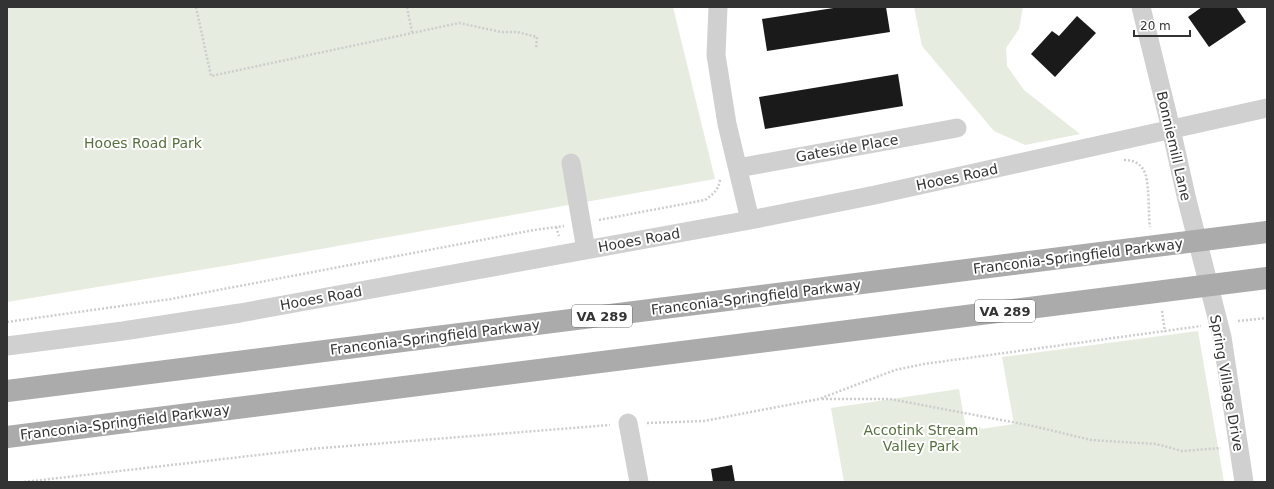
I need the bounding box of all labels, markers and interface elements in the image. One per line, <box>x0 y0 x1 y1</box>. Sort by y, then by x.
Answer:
scale bar <box>1134 12 1190 38</box>
text: 20 m <box>1140 19 1171 33</box>
street label: Bonniemill Lane <box>1154 90 1194 202</box>
street label: Gateside Place <box>794 131 900 165</box>
park label: Hooes Road Park <box>84 135 203 151</box>
street label: Hooes Road <box>915 161 999 193</box>
street label: Hooes Road <box>597 225 681 255</box>
street label: Franconia-Springfield Parkway <box>972 235 1184 277</box>
street label: Franconia-Springfield Parkway <box>650 276 862 318</box>
street label: Hooes Road <box>279 283 363 313</box>
road number: VA 289 <box>975 300 1035 322</box>
road number: VA 289 <box>572 305 632 327</box>
street label: Spring Village Drive <box>1207 313 1247 453</box>
street label: Franconia-Springfield Parkway <box>329 316 541 358</box>
street label: Franconia-Springfield Parkway <box>19 401 231 443</box>
park label: Accotink Stream Valley Park <box>864 422 978 454</box>

